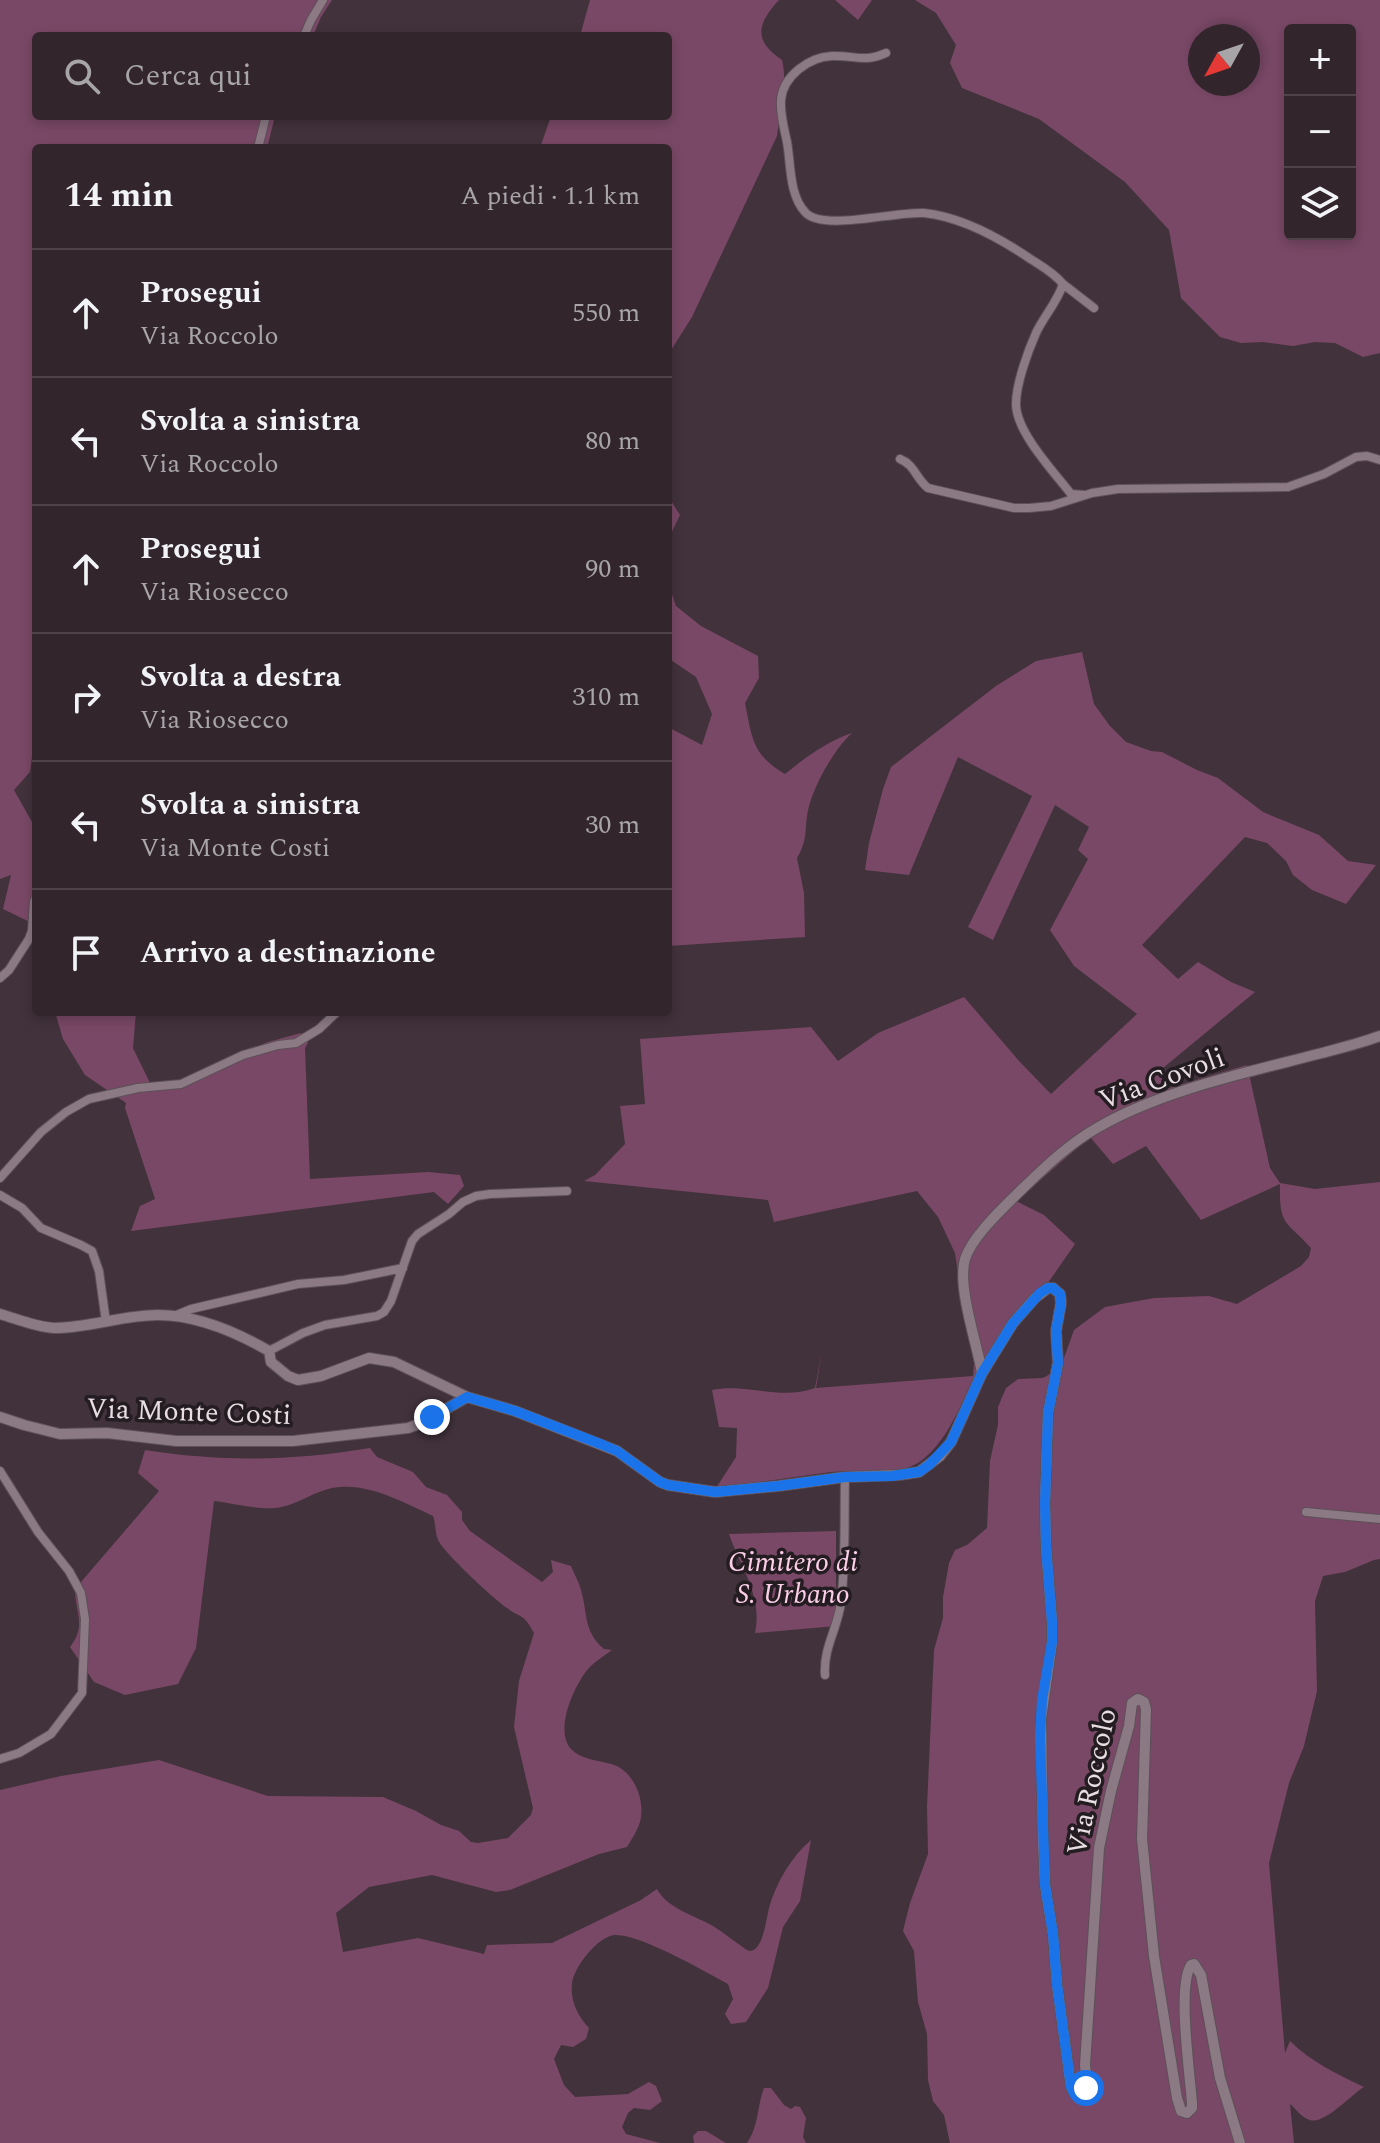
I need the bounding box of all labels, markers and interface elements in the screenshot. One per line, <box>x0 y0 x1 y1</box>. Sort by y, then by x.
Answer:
north arrow <box>1188 24 1260 96</box>
map controls <box>1284 24 1356 240</box>
button: + <box>1284 24 1356 96</box>
search box <box>32 32 672 120</box>
text: Cerca qui <box>124 53 252 99</box>
icon: search <box>60 54 104 98</box>
button: − <box>1284 96 1356 168</box>
button: layers <box>1284 168 1356 240</box>
text: 14 min <box>64 170 174 222</box>
text: A piedi · 1.1 km <box>460 176 640 216</box>
text: Prosegui <box>140 270 261 316</box>
icon: ahead <box>64 291 108 335</box>
text: 550 m <box>572 293 640 333</box>
text: Via Roccolo <box>140 316 279 356</box>
text: Svolta a sinistra <box>140 398 360 444</box>
icon: left <box>64 419 108 463</box>
text: 80 m <box>585 421 640 461</box>
text: Via Roccolo <box>140 444 279 484</box>
text: Prosegui <box>140 526 261 572</box>
icon: ahead <box>64 547 108 591</box>
text: 90 m <box>585 549 640 589</box>
text: Via Riosecco <box>140 572 289 612</box>
text: Svolta a destra <box>140 654 341 700</box>
icon: right <box>64 675 108 719</box>
text: 310 m <box>572 677 640 717</box>
text: Via Riosecco <box>140 700 289 740</box>
text: Svolta a sinistra <box>140 782 360 828</box>
icon: left <box>64 803 108 847</box>
text: 30 m <box>585 805 640 845</box>
text: Via Monte Costi <box>140 828 330 868</box>
text: Arrivo a destinazione <box>140 930 436 976</box>
icon: arrive <box>64 931 108 975</box>
street label: Via Covoli <box>1093 1036 1231 1122</box>
street label: Via Monte Costi <box>86 1387 292 1437</box>
route end <box>414 1399 450 1435</box>
park label: Cimitero di S. Urbano <box>728 1541 858 1616</box>
street label: Via Roccolo <box>1055 1705 1129 1859</box>
route start <box>1068 2070 1104 2106</box>

